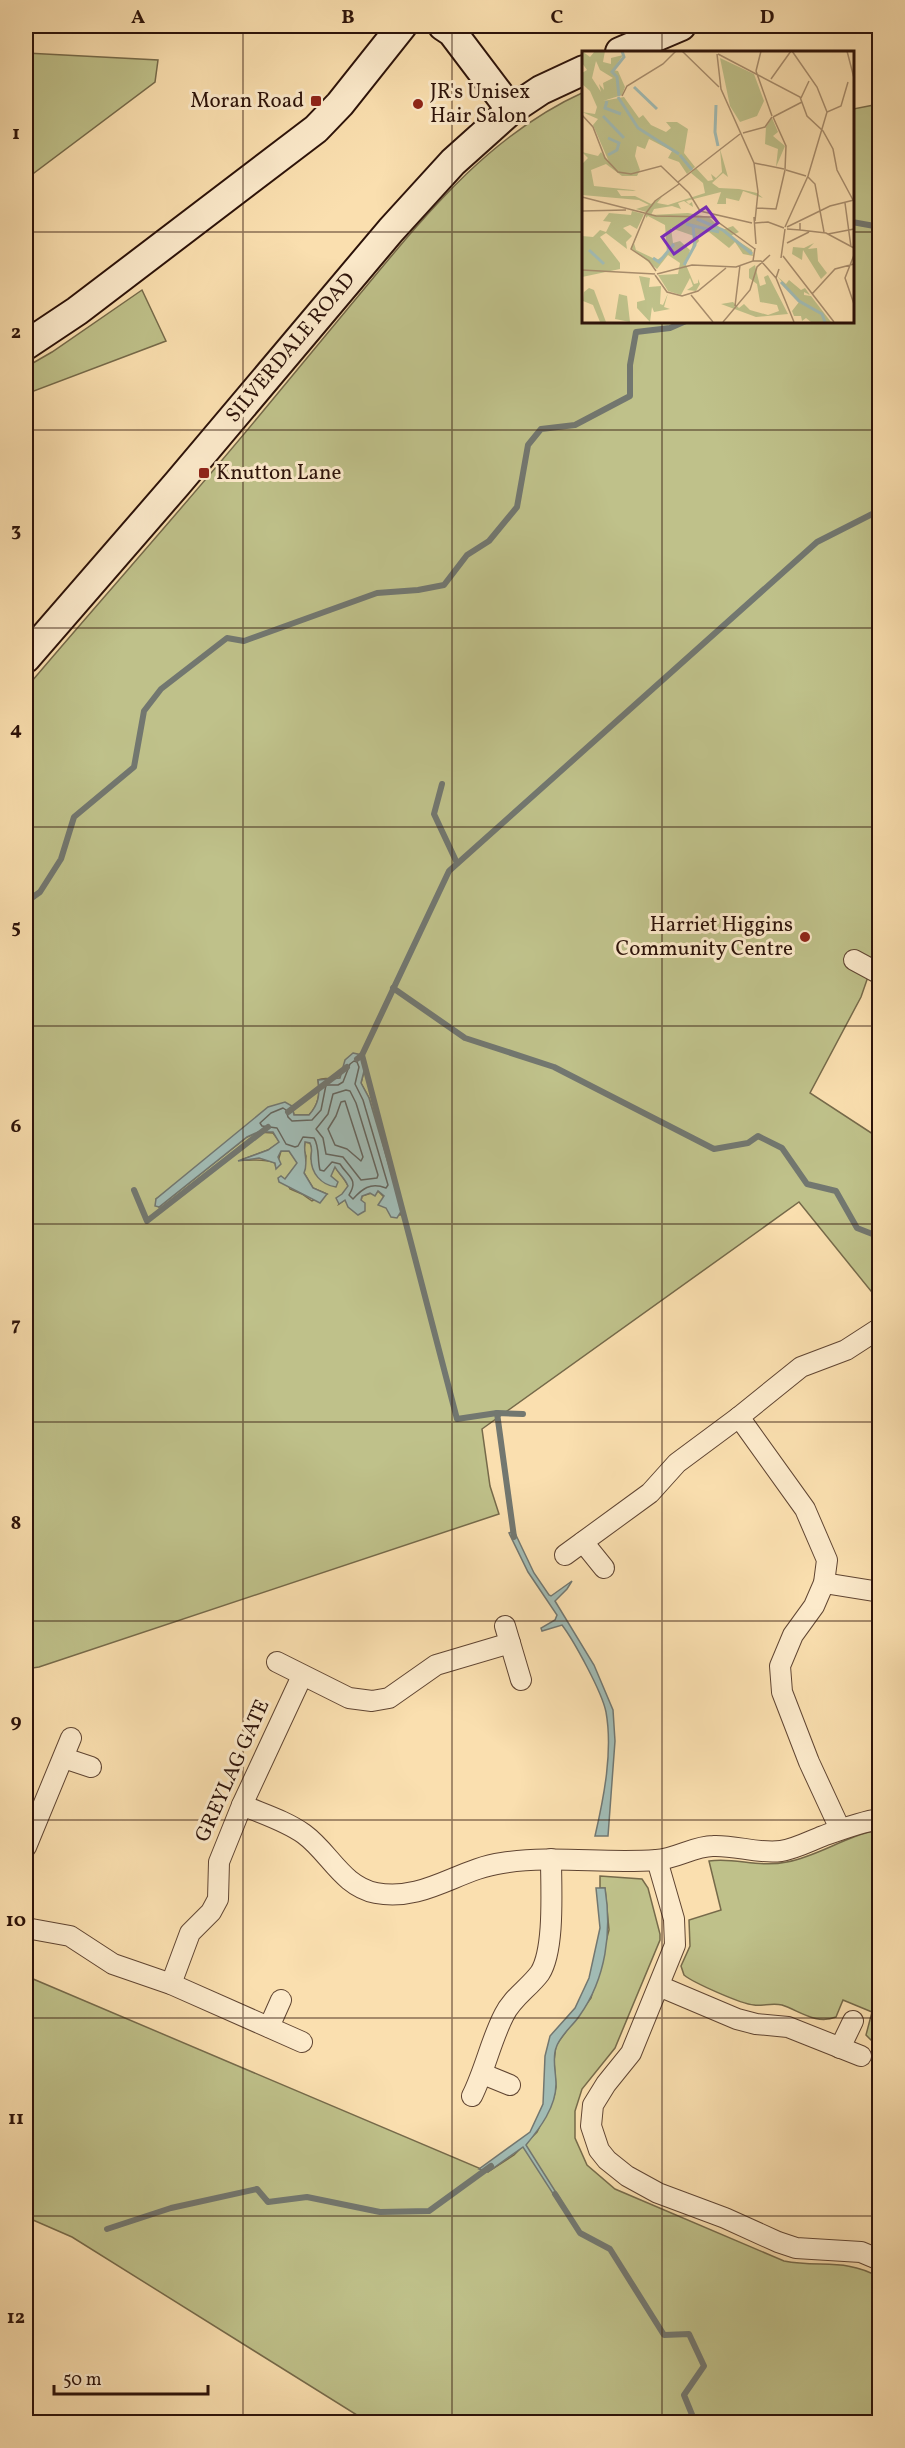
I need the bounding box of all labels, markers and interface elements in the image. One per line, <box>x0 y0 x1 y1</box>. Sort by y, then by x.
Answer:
text: A <box>131 4 145 32</box>
text: B <box>341 4 355 32</box>
text: C <box>551 4 564 32</box>
text: D <box>760 4 774 32</box>
inset map <box>582 51 854 322</box>
place label: JR's Unisex Hair Salon <box>430 78 530 131</box>
place label: Moran Road <box>190 87 304 116</box>
marker: Moran Road <box>309 94 323 108</box>
marker: JR's Unisex Hair Salon <box>411 97 425 111</box>
text: 1 <box>12 120 20 148</box>
street label: SILVERDALE ROAD <box>219 267 363 429</box>
text: 2 <box>11 319 21 347</box>
place label: Knutton Lane <box>216 459 342 488</box>
marker: Knutton Lane <box>197 466 211 480</box>
text: 3 <box>11 517 21 545</box>
text: 4 <box>10 716 22 744</box>
place label: Harriet Higgins Community Centre <box>616 911 793 964</box>
text: 5 <box>11 914 21 942</box>
marker: Harriet Higgins Community Centre <box>798 930 812 944</box>
text: 6 <box>11 1113 22 1141</box>
text: 7 <box>11 1311 21 1339</box>
text: 8 <box>11 1510 21 1538</box>
street label: GREYLAG GATE <box>189 1695 277 1847</box>
text: 9 <box>10 1708 22 1736</box>
text: 10 <box>6 1907 26 1935</box>
text: 11 <box>8 2105 24 2133</box>
text: 12 <box>7 2304 25 2332</box>
scale bar <box>54 2358 208 2396</box>
text: 50 m <box>63 2368 102 2393</box>

